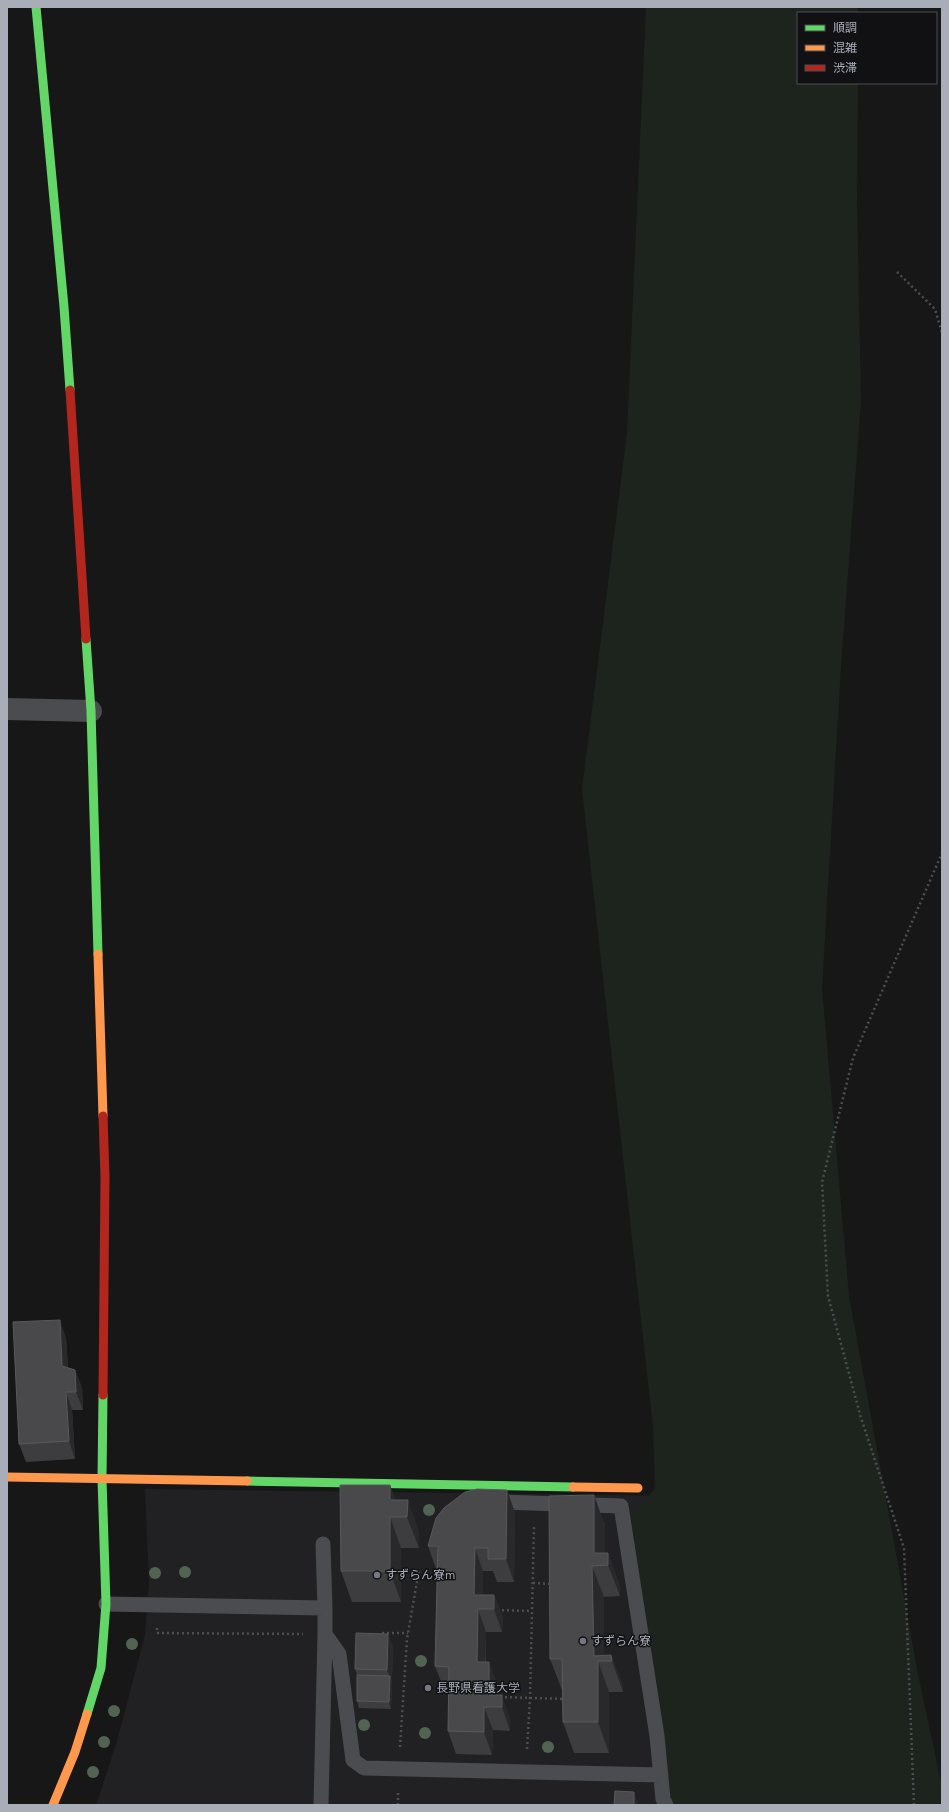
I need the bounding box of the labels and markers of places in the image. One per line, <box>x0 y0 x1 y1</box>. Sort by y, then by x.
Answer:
place label: すずらん寮m <box>385 1567 455 1583</box>
marker: すずらん寮m <box>372 1570 382 1580</box>
place label: すずらん寮 <box>591 1633 651 1649</box>
marker: すずらん寮 <box>578 1636 588 1646</box>
place label: 長野県看護大学 <box>436 1680 520 1696</box>
marker: 長野県看護大学 <box>423 1683 433 1693</box>

